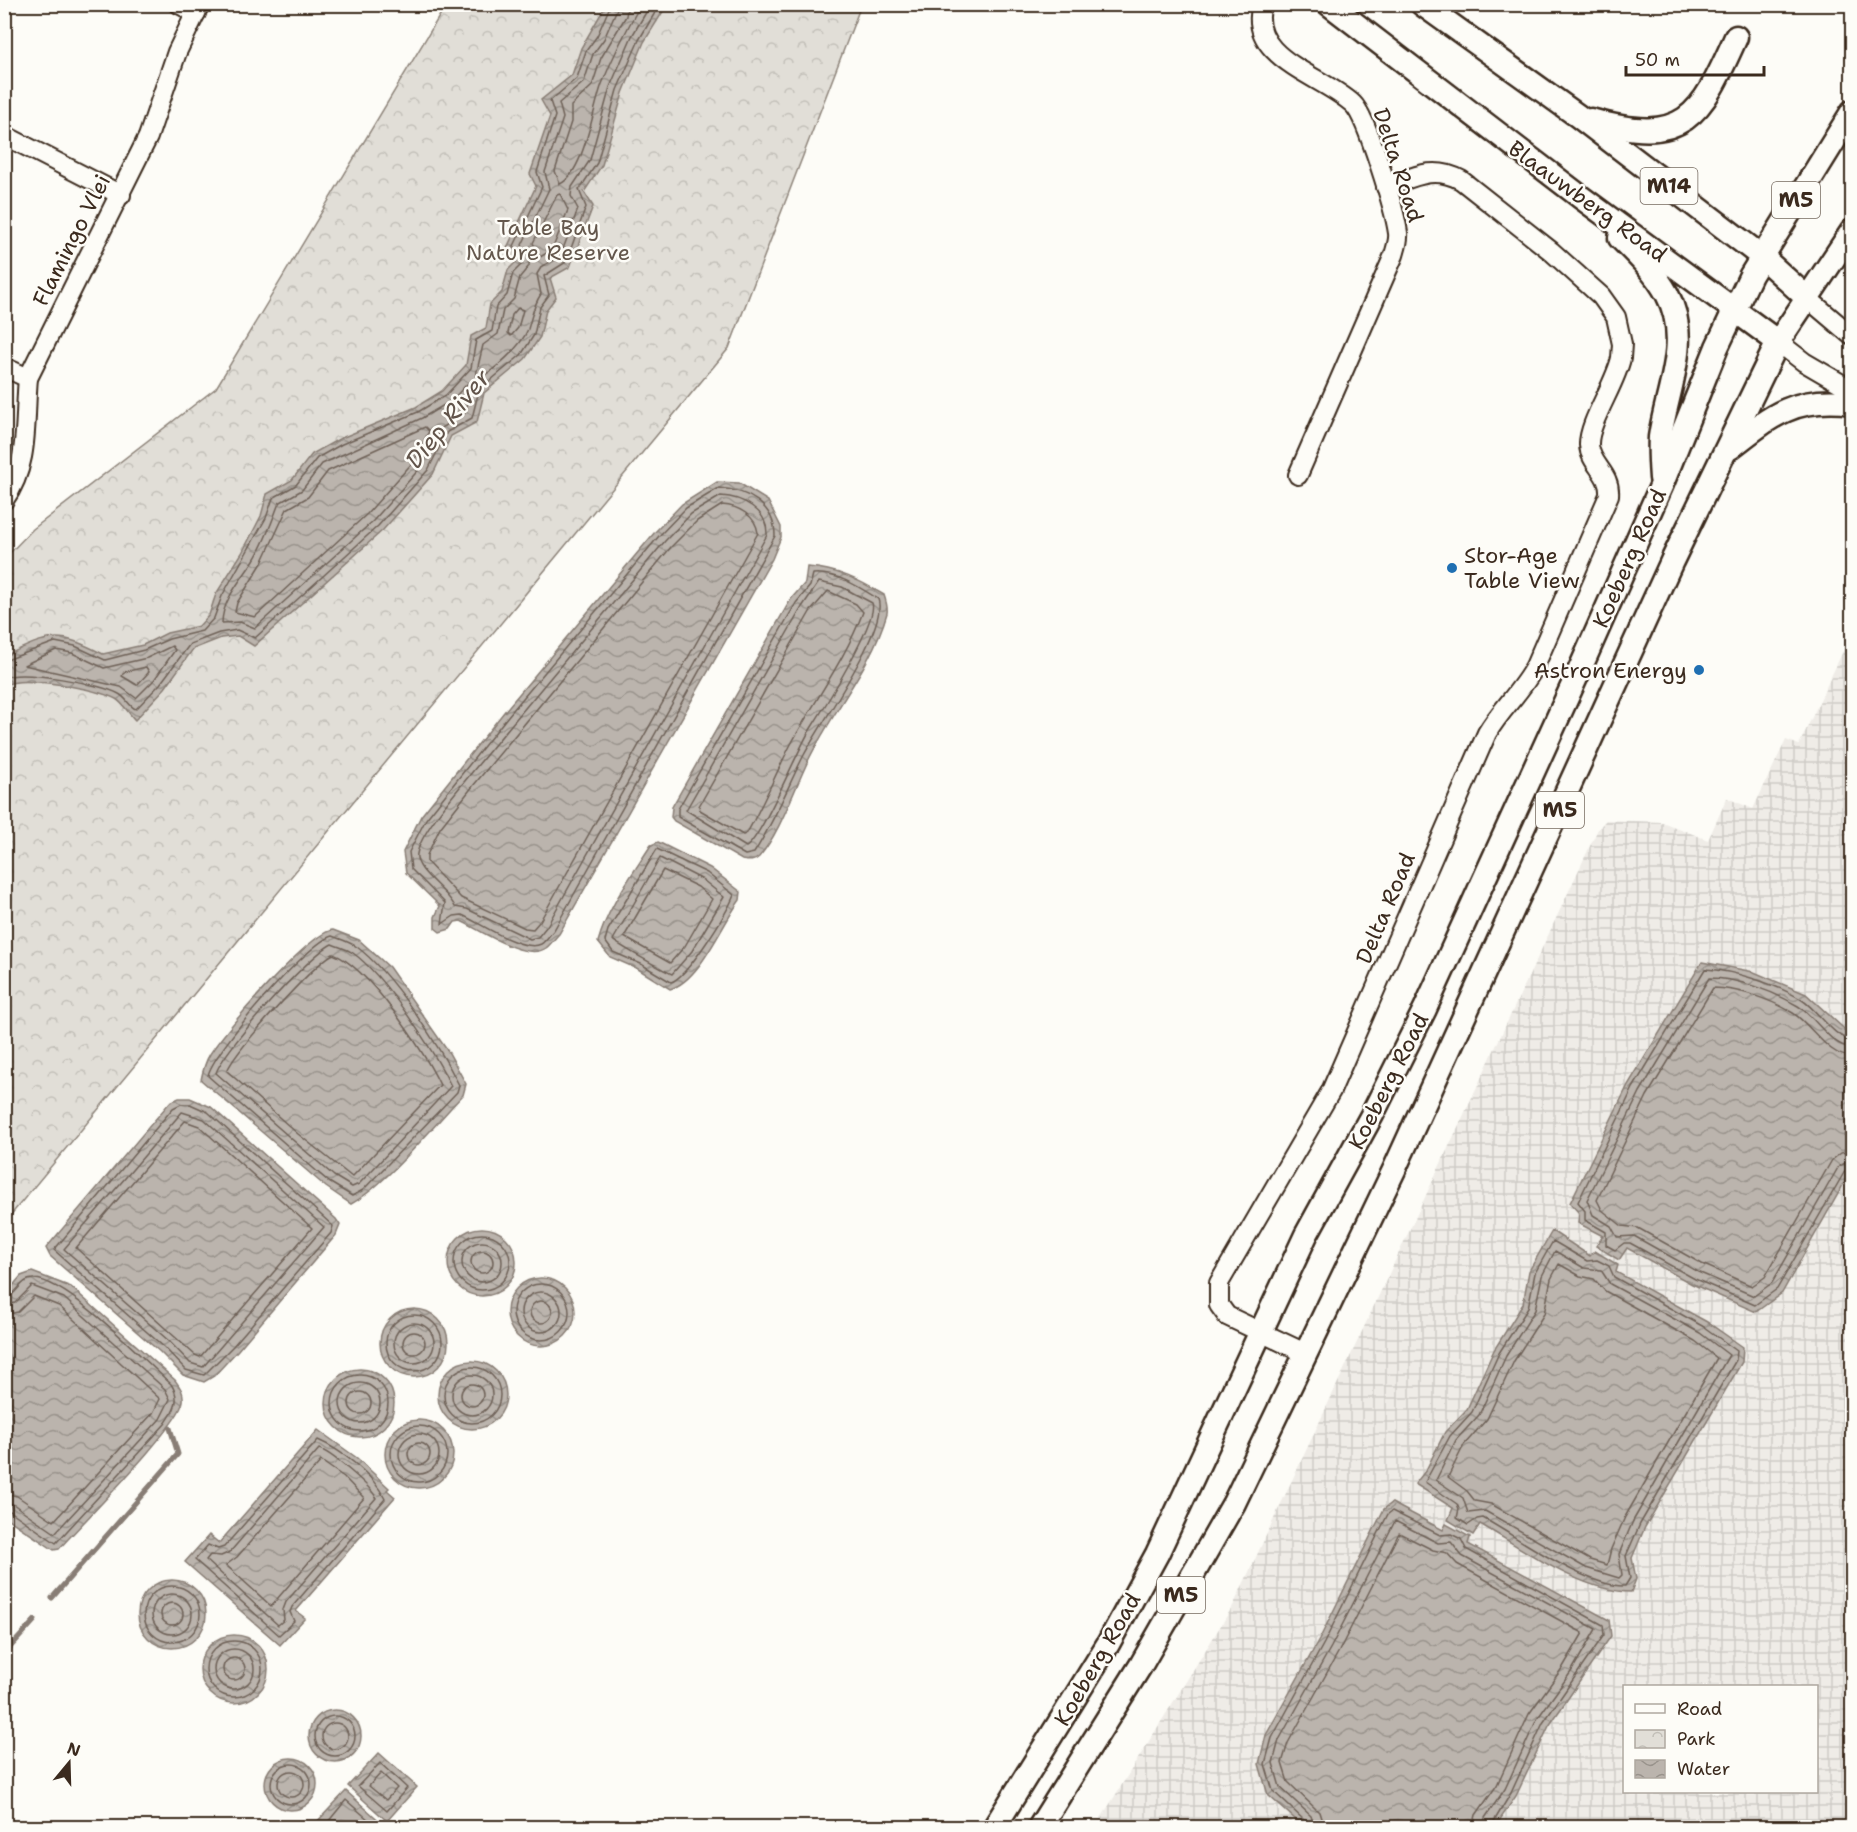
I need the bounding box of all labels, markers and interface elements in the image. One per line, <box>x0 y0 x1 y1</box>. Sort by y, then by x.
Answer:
scale bar <box>1626 39 1764 77</box>
text: 50 m <box>1635 48 1680 72</box>
street label: Delta Road <box>1366 104 1431 226</box>
street label: Blaauwberg Road <box>1503 134 1673 269</box>
road number: M14 <box>1640 168 1698 204</box>
street label: Flamingo Vlei <box>26 170 117 311</box>
road number: M5 <box>1772 182 1820 218</box>
park label: Table Bay Nature Reserve <box>466 213 630 267</box>
water label: Diep River <box>398 362 498 475</box>
street label: Koeberg Road <box>1586 484 1673 632</box>
place label: Stor-Age Table View <box>1464 541 1580 595</box>
marker: Stor-Age Table View <box>1445 561 1459 575</box>
place label: Astron Energy <box>1534 656 1687 685</box>
marker: Astron Energy <box>1692 663 1706 677</box>
road number: M5 <box>1536 792 1584 828</box>
street label: Delta Road <box>1349 848 1422 968</box>
street label: Koeberg Road <box>1342 1008 1435 1154</box>
road number: M5 <box>1157 1577 1205 1613</box>
street label: Koeberg Road <box>1048 1587 1147 1731</box>
legend <box>1623 1685 1818 1793</box>
text: Road <box>1677 1697 1722 1721</box>
text: Park <box>1677 1727 1716 1751</box>
north arrow <box>39 1733 99 1793</box>
text: N <box>64 1737 83 1761</box>
text: Water <box>1677 1757 1730 1781</box>

